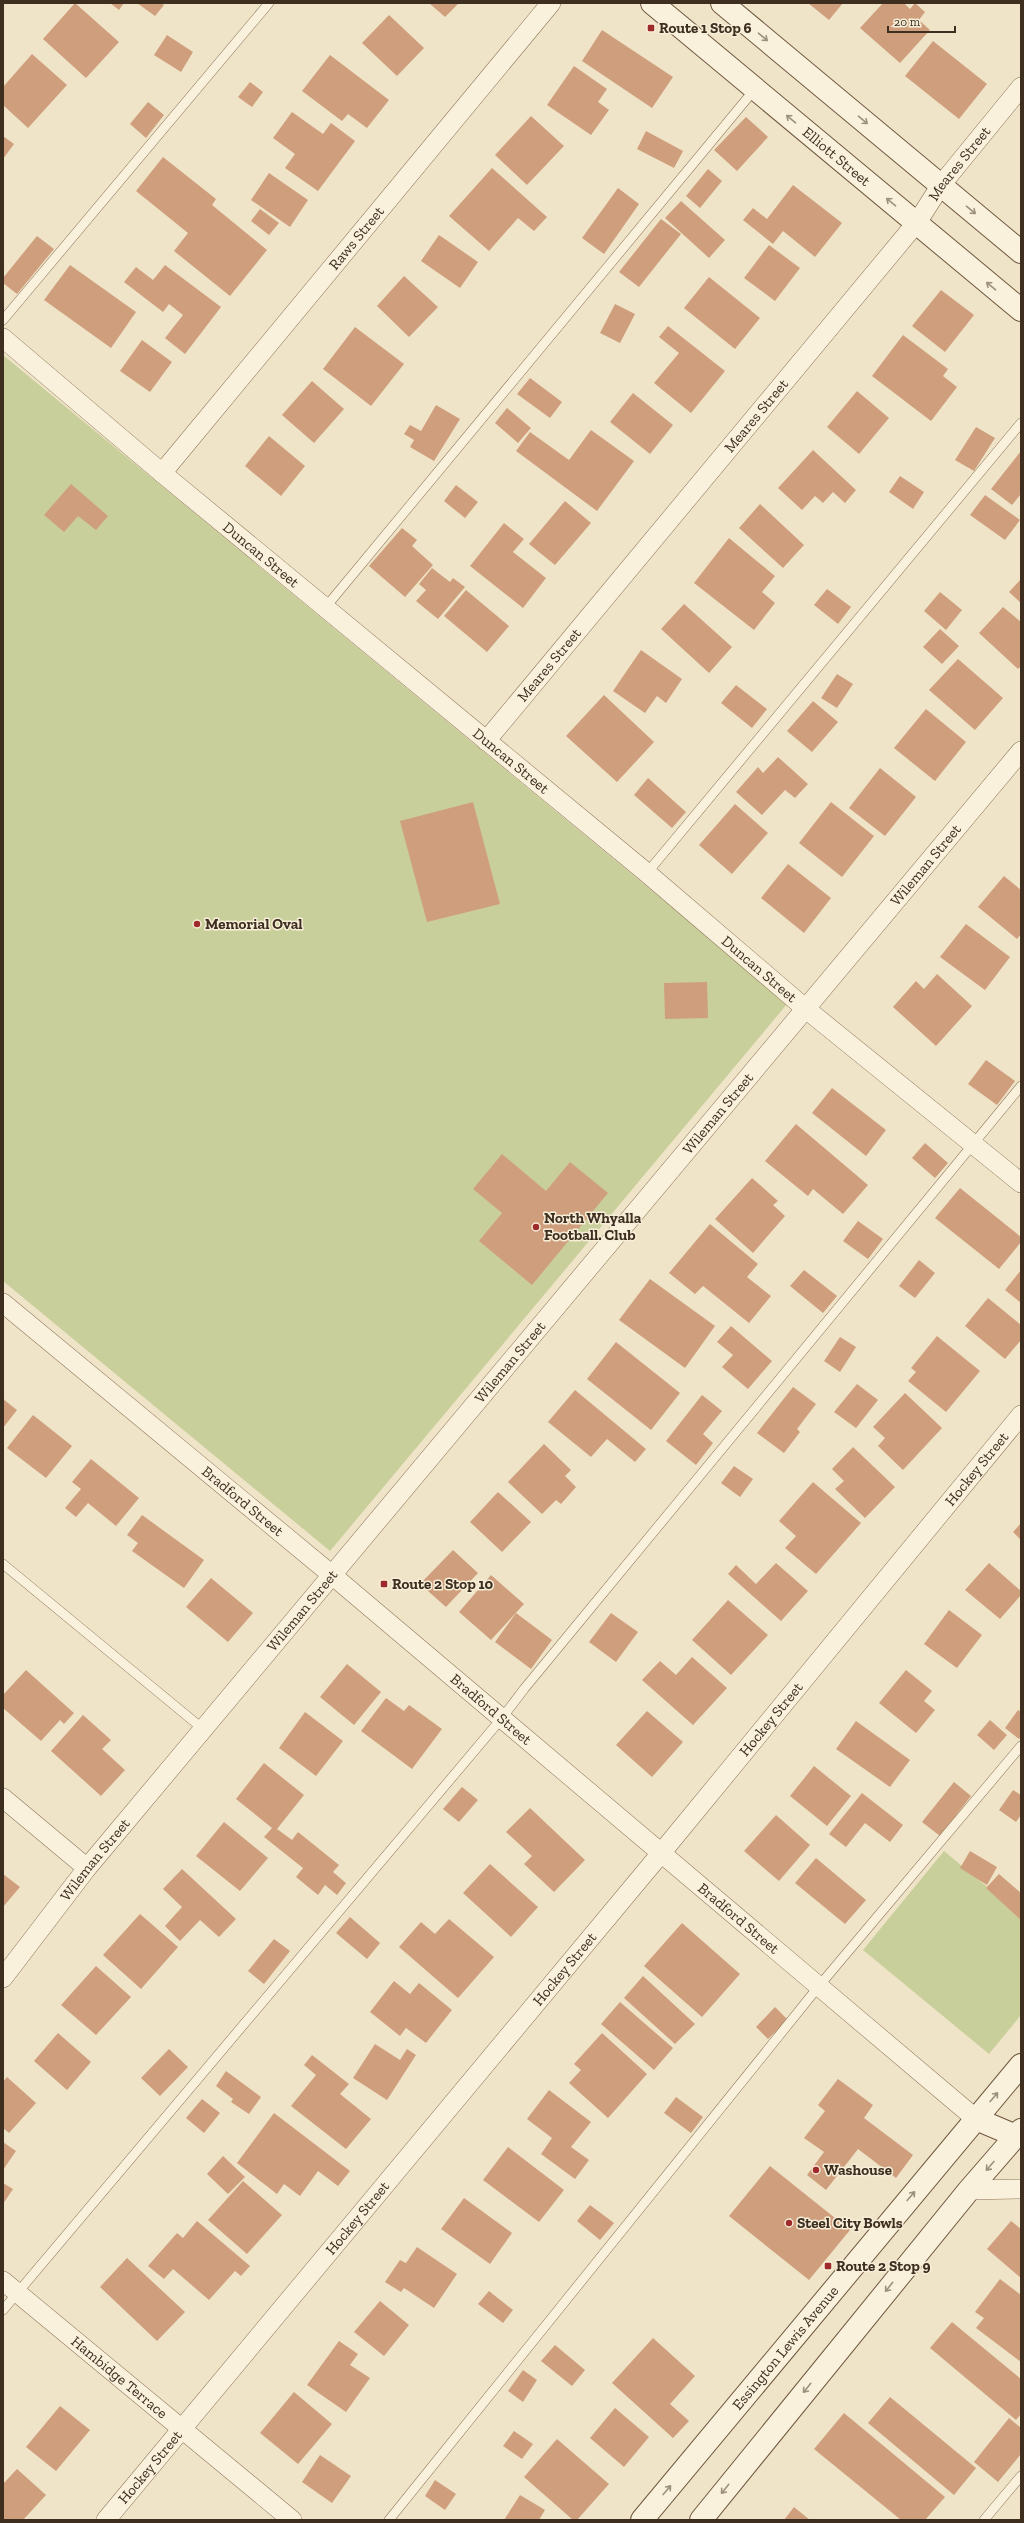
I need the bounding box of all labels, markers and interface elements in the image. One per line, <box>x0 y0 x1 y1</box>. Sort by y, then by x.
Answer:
scale bar <box>888 8 955 34</box>
text: 20 m <box>894 15 921 29</box>
place label: Route 1 Stop 6 <box>659 19 752 37</box>
marker: Route 1 Stop 6 <box>646 23 656 33</box>
one-way arrow <box>757 32 768 41</box>
one-way arrow <box>786 115 796 124</box>
one-way arrow <box>857 116 868 125</box>
street label: Meares Street <box>924 122 995 204</box>
street label: Elliott Street <box>799 123 874 190</box>
one-way arrow <box>886 198 896 207</box>
street label: Raws Street <box>325 202 388 273</box>
one-way arrow <box>965 206 976 215</box>
one-way arrow <box>986 281 996 290</box>
street label: Meares Street <box>721 375 792 456</box>
street label: Duncan Street <box>219 518 303 592</box>
street label: Meares Street <box>514 624 585 705</box>
street label: Duncan Street <box>469 724 553 798</box>
street label: Wileman Street <box>887 820 965 909</box>
place label: Memorial Oval <box>205 915 303 933</box>
marker: Memorial Oval <box>192 919 202 929</box>
street label: Duncan Street <box>718 932 801 1007</box>
street label: Wileman Street <box>679 1069 757 1158</box>
place label: North Whyalla Football. Club <box>544 1209 642 1244</box>
marker: North Whyalla Football. Club <box>531 1222 541 1232</box>
street label: Wileman Street <box>471 1317 550 1406</box>
street label: Hockey Street <box>941 1428 1013 1509</box>
street label: Bradford Street <box>198 1462 288 1540</box>
street label: Wileman Street <box>263 1566 342 1655</box>
place label: Route 2 Stop 10 <box>392 1575 494 1593</box>
marker: Route 2 Stop 10 <box>379 1579 389 1589</box>
street label: Bradford Street <box>447 1670 536 1749</box>
street label: Hockey Street <box>736 1678 807 1760</box>
street label: Wileman Street <box>56 1814 134 1904</box>
street label: Bradford Street <box>694 1879 783 1958</box>
street label: Hockey Street <box>529 1928 601 2009</box>
one-way arrow <box>990 2091 999 2102</box>
one-way arrow <box>986 2160 995 2170</box>
place label: Washouse <box>824 2161 892 2179</box>
marker: Washouse <box>811 2165 821 2175</box>
street label: Hockey Street <box>322 2177 393 2258</box>
one-way arrow <box>907 2191 915 2202</box>
place label: Steel City Bowls <box>797 2214 903 2232</box>
marker: Steel City Bowls <box>784 2218 794 2228</box>
place label: Route 2 Stop 9 <box>836 2257 931 2275</box>
marker: Route 2 Stop 9 <box>823 2261 833 2271</box>
street label: Essington Lewis Avenue <box>728 2282 842 2414</box>
one-way arrow <box>885 2282 894 2293</box>
street label: Hambidge Terrace <box>68 2332 171 2422</box>
one-way arrow <box>803 2383 812 2394</box>
street label: Hockey Street <box>114 2426 186 2507</box>
one-way arrow <box>721 2484 730 2495</box>
one-way arrow <box>662 2485 671 2495</box>

